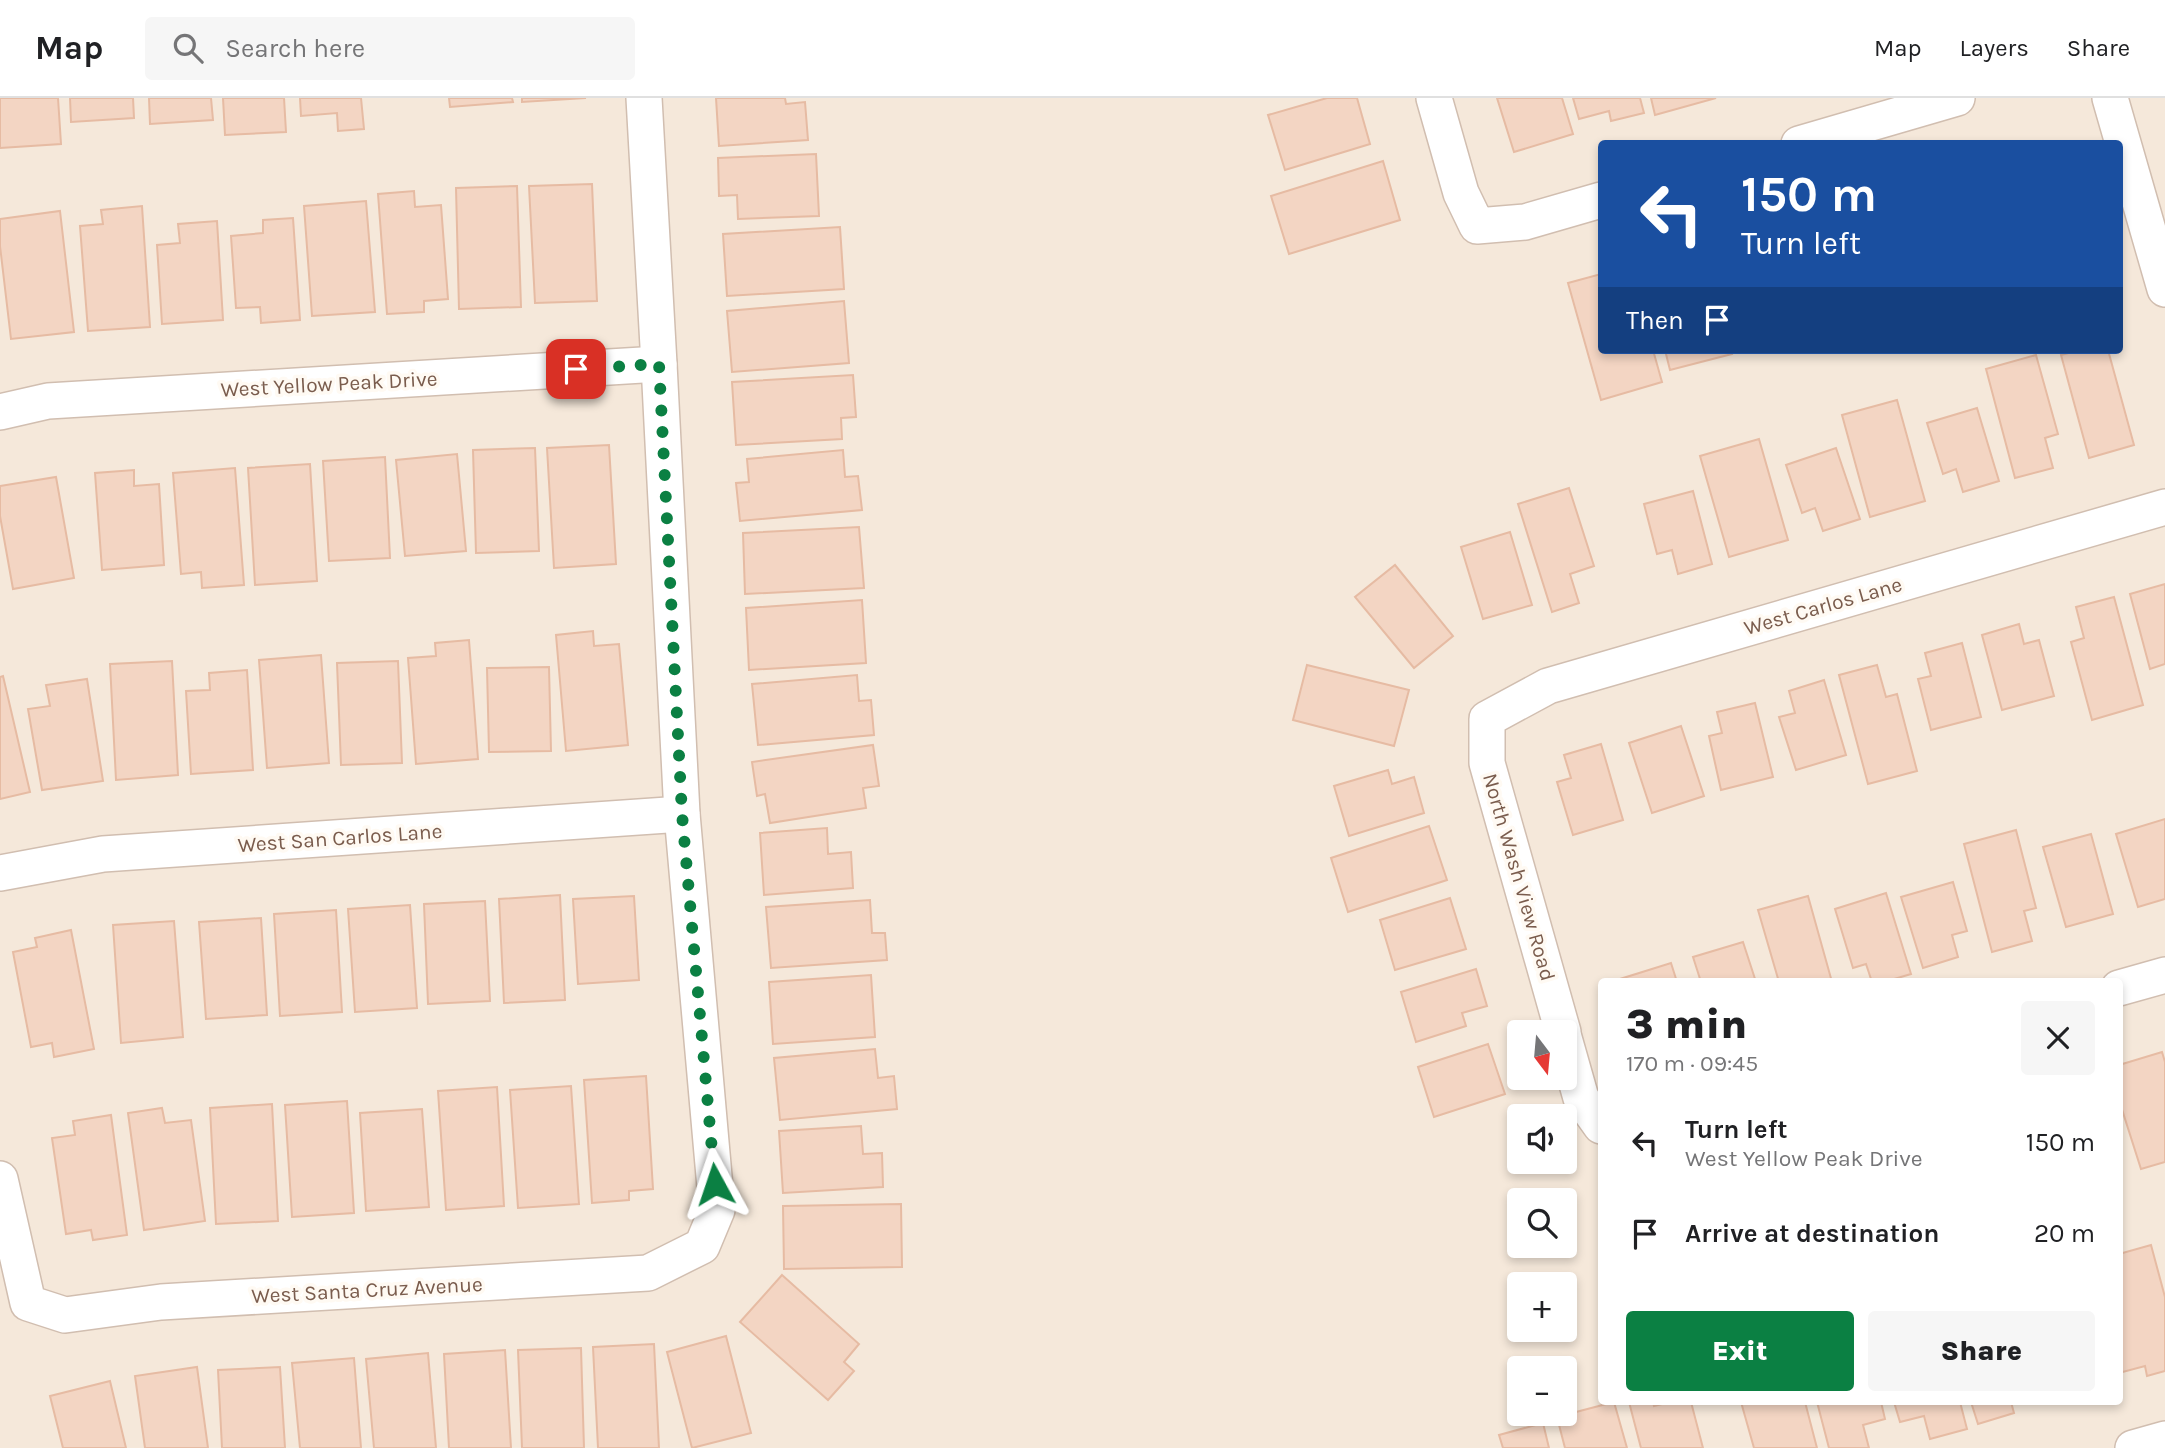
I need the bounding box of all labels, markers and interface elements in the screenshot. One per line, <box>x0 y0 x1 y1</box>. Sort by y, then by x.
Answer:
search box <box>145 17 635 80</box>
text: Map <box>35 29 103 67</box>
icon: search <box>169 29 207 67</box>
text: Search here <box>225 33 365 64</box>
text: Map <box>1874 34 1922 62</box>
text: Layers <box>1960 34 2029 62</box>
text: Share <box>2067 34 2130 62</box>
text: 150 m <box>1741 166 1877 223</box>
icon: left <box>1626 168 1717 259</box>
text: Turn left <box>1741 225 1861 262</box>
icon: arrive <box>1698 301 1736 339</box>
text: Then <box>1626 305 1684 336</box>
pin <box>546 339 606 399</box>
icon: arrive <box>557 350 595 388</box>
street label: West Yellow Peak Drive <box>220 366 438 402</box>
street label: West Carlos Lane <box>1741 572 1905 640</box>
street label: North Wash View Road <box>1478 770 1560 984</box>
street label: West San Carlos Lane <box>237 819 443 857</box>
text: 3 min <box>1626 999 1747 1049</box>
button: close <box>2021 1001 2095 1075</box>
north arrow <box>1507 1020 1577 1090</box>
map controls <box>1507 1020 1577 1426</box>
text: 170 m · 09:45 <box>1626 1050 1758 1077</box>
button: sound <box>1507 1104 1577 1174</box>
text: Turn left <box>1685 1114 1787 1145</box>
icon: left <box>1626 1124 1664 1162</box>
text: 150 m <box>2026 1127 2095 1158</box>
text: West Yellow Peak Drive <box>1685 1145 1923 1172</box>
position arrow <box>678 1147 752 1221</box>
button: search <box>1507 1188 1577 1258</box>
icon: arrive <box>1626 1215 1664 1253</box>
text: Arrive at destination <box>1685 1218 1939 1249</box>
text: 20 m <box>2034 1218 2095 1249</box>
street label: West Santa Cruz Avenue <box>251 1272 483 1308</box>
button: + <box>1507 1272 1577 1342</box>
button: Exit <box>1626 1311 1854 1391</box>
button: Share <box>1868 1311 2095 1391</box>
button: − <box>1507 1356 1577 1426</box>

